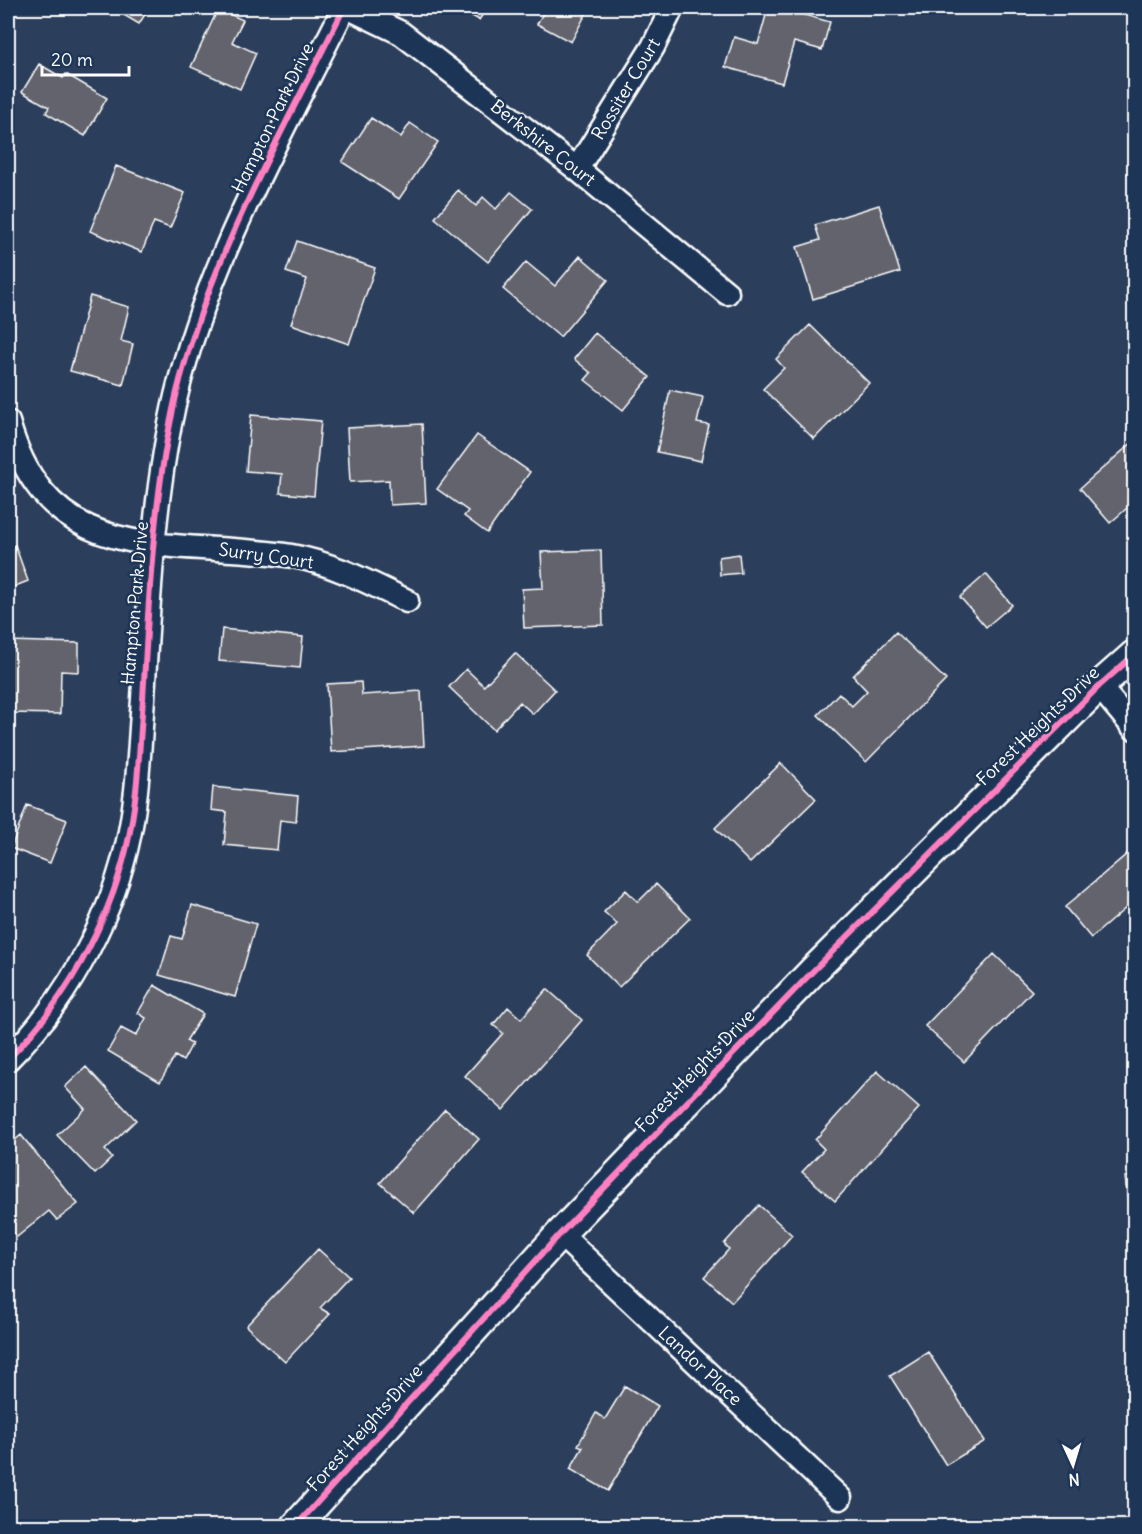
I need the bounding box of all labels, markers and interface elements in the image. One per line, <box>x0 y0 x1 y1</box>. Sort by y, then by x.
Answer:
street label: Rossiter Court <box>586 34 665 144</box>
scale bar <box>42 39 129 77</box>
street label: Hampton Park Drive <box>226 39 319 197</box>
text: 20 m <box>51 48 93 71</box>
street label: Berkshire Court <box>486 94 600 191</box>
street label: Hampton Park Drive <box>116 520 153 686</box>
street label: Surry Court <box>217 537 315 574</box>
street label: Forest Heights Drive <box>971 661 1104 790</box>
street label: Forest Heights Drive <box>630 1004 759 1137</box>
street label: Landor Place <box>654 1321 747 1410</box>
street label: Forest Heights Drive <box>302 1360 428 1496</box>
north arrow <box>1043 1435 1103 1495</box>
text: N <box>1068 1470 1080 1490</box>

